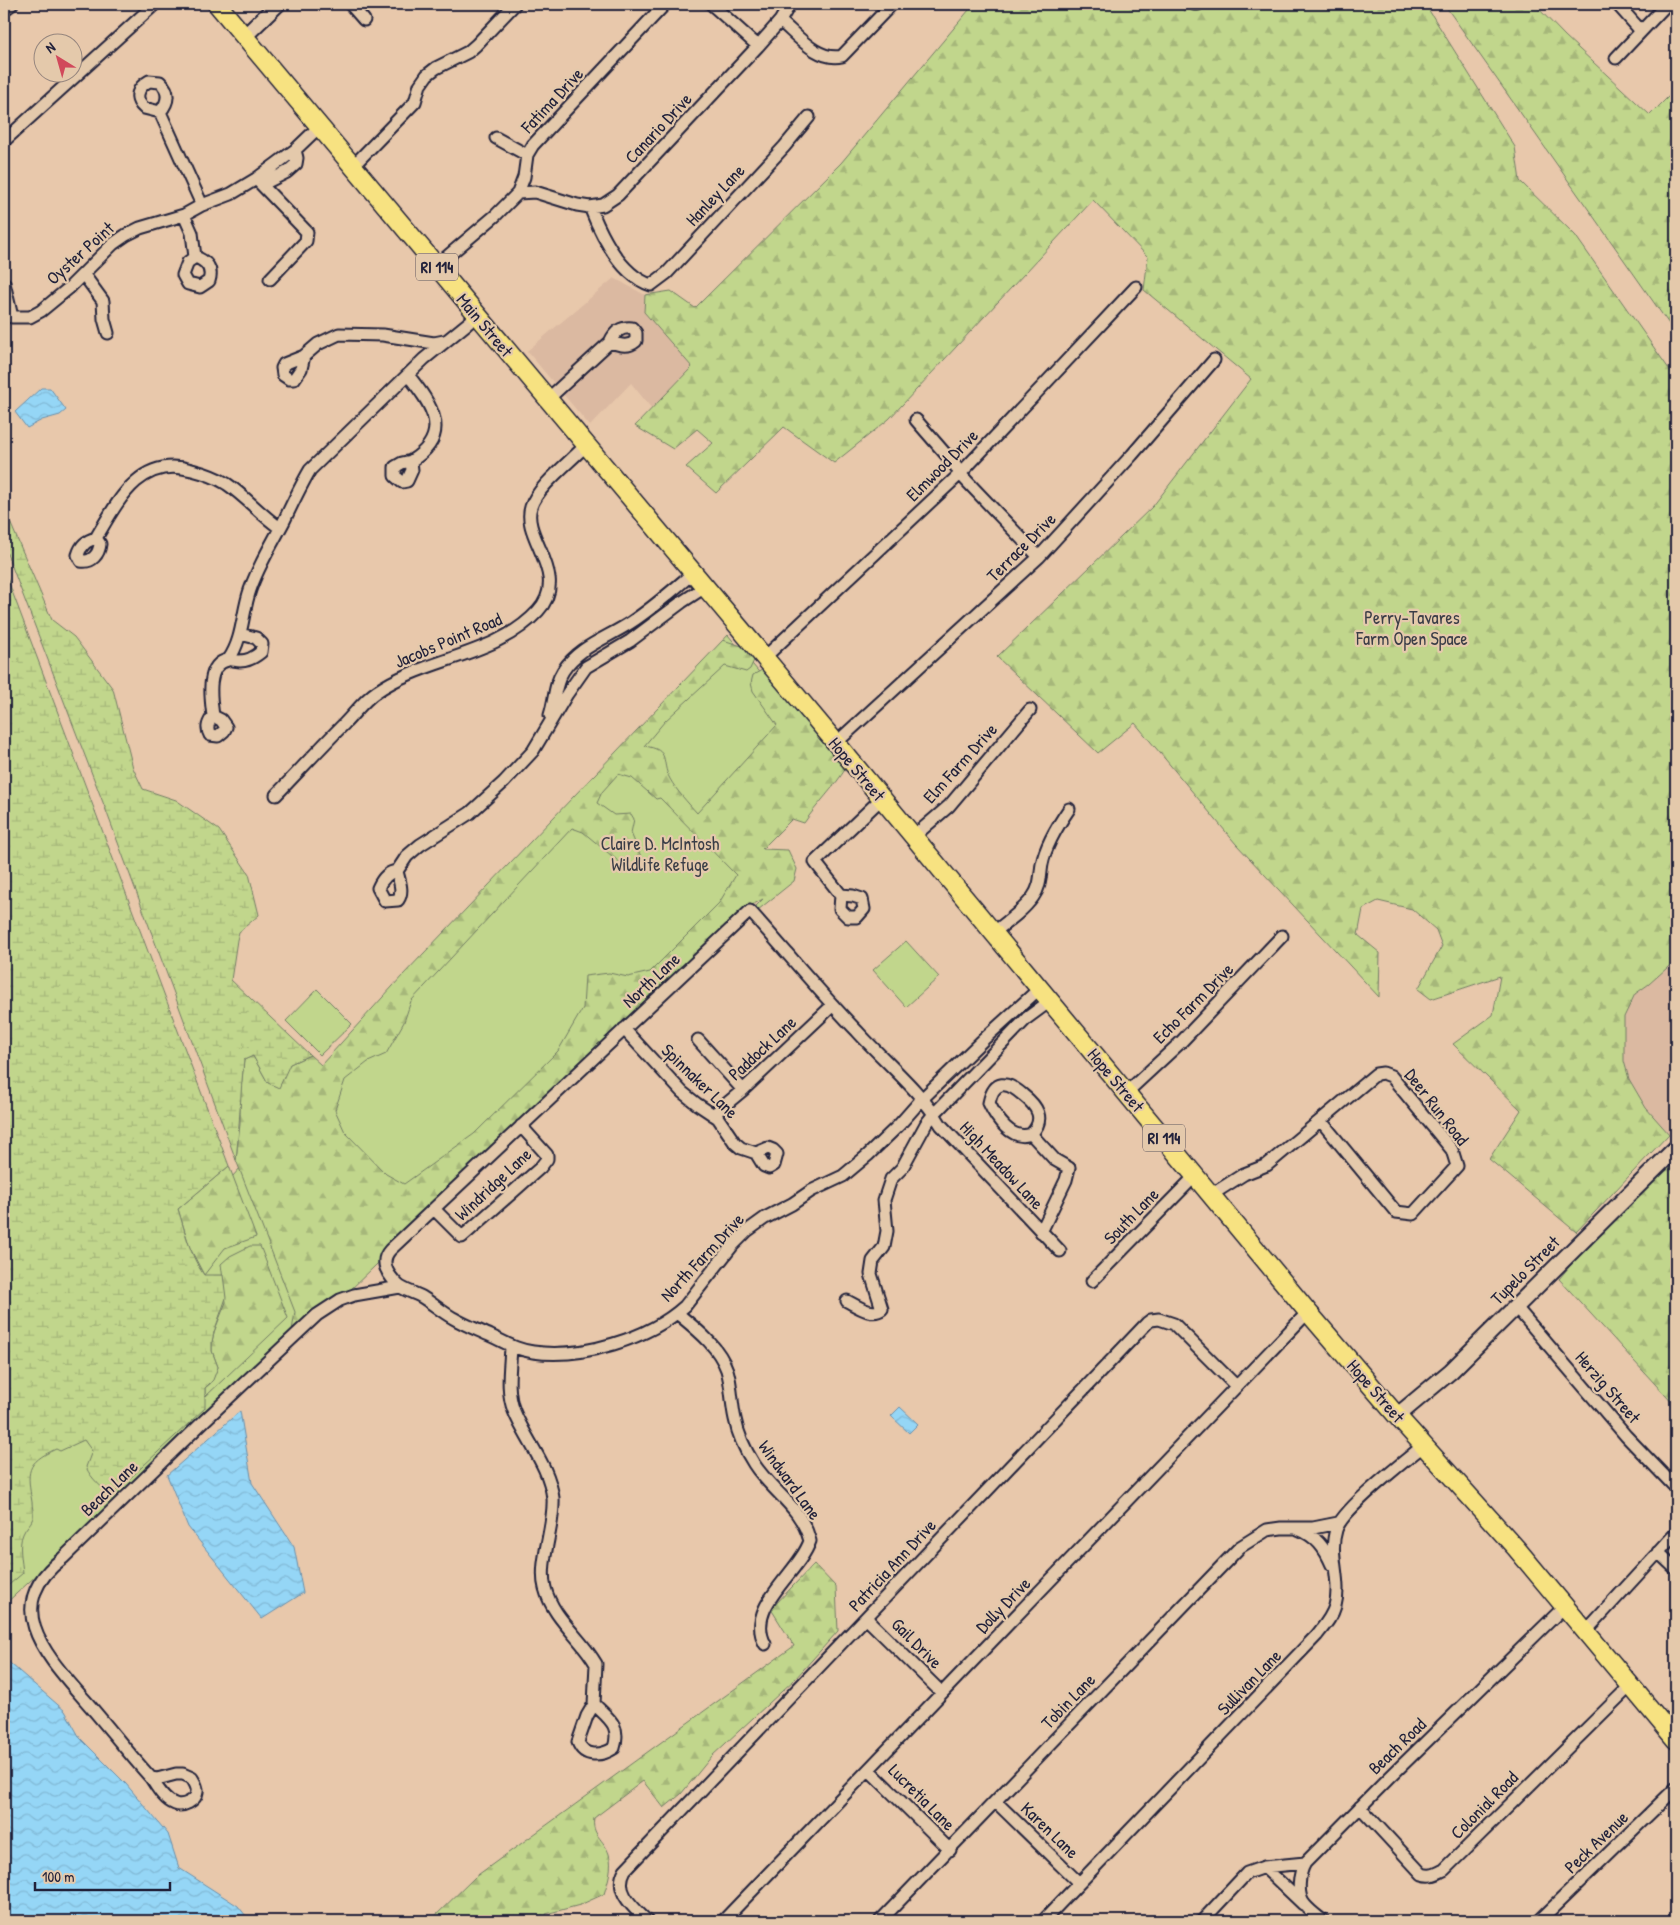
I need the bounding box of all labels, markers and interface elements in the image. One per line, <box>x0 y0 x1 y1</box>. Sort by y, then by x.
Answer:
north arrow <box>32 32 82 82</box>
text: N <box>41 37 59 57</box>
street label: Fatima Drive <box>514 62 589 139</box>
street label: Canario Drive <box>619 87 697 169</box>
street label: Hanley Lane <box>680 159 750 231</box>
street label: Oyster Point <box>41 215 120 290</box>
road number: RI 114 <box>416 253 458 280</box>
street label: Main Street <box>451 288 520 363</box>
street label: Elmwood Drive <box>900 423 984 507</box>
street label: Terrace Drive <box>981 507 1061 587</box>
park label: Perry-Tavares Farm Open Space <box>1355 605 1468 651</box>
street label: Jacobs Point Road <box>390 606 506 674</box>
street label: Elm Farm Drive <box>917 717 1003 809</box>
street label: Hope Street <box>823 732 892 807</box>
park label: Claire D. McIntosh Wildlife Refuge <box>601 831 720 877</box>
street label: North Lane <box>617 947 685 1013</box>
street label: Echo Farm Drive <box>1147 957 1239 1049</box>
street label: Paddock Lane <box>723 1010 801 1086</box>
street label: Spinnaker Lane <box>656 1038 744 1124</box>
street label: Hope Street <box>1082 1043 1151 1118</box>
street label: Deer Run Road <box>1399 1063 1475 1151</box>
street label: High Meadow Lane <box>954 1115 1050 1215</box>
road number: RI 114 <box>1143 1124 1185 1152</box>
street label: Windridge Lane <box>449 1142 537 1226</box>
street label: South Lane <box>1098 1182 1164 1250</box>
street label: North Farm Drive <box>654 1207 750 1307</box>
street label: Tupelo Street <box>1485 1229 1566 1310</box>
street label: Herzig Street <box>1570 1345 1647 1429</box>
street label: Hope Street <box>1341 1354 1411 1429</box>
street label: Windward Lane <box>753 1435 827 1525</box>
street label: Beach Lane <box>75 1454 143 1522</box>
street label: Patricia Ann Drive <box>843 1513 941 1617</box>
street label: Dolly Drive <box>970 1571 1036 1639</box>
street label: Gail Drive <box>886 1612 948 1674</box>
street label: Sullivan Lane <box>1211 1644 1287 1720</box>
street label: Tobin Lane <box>1035 1668 1101 1734</box>
street label: Beach Road <box>1363 1712 1431 1780</box>
street label: Lucretia Lane <box>883 1758 961 1836</box>
street label: Colonial Road <box>1444 1765 1524 1845</box>
street label: Karen Lane <box>1015 1796 1085 1864</box>
street label: Peck Avenue <box>1559 1805 1633 1879</box>
scale bar <box>35 1860 170 1892</box>
text: 100 m <box>42 1866 75 1887</box>

